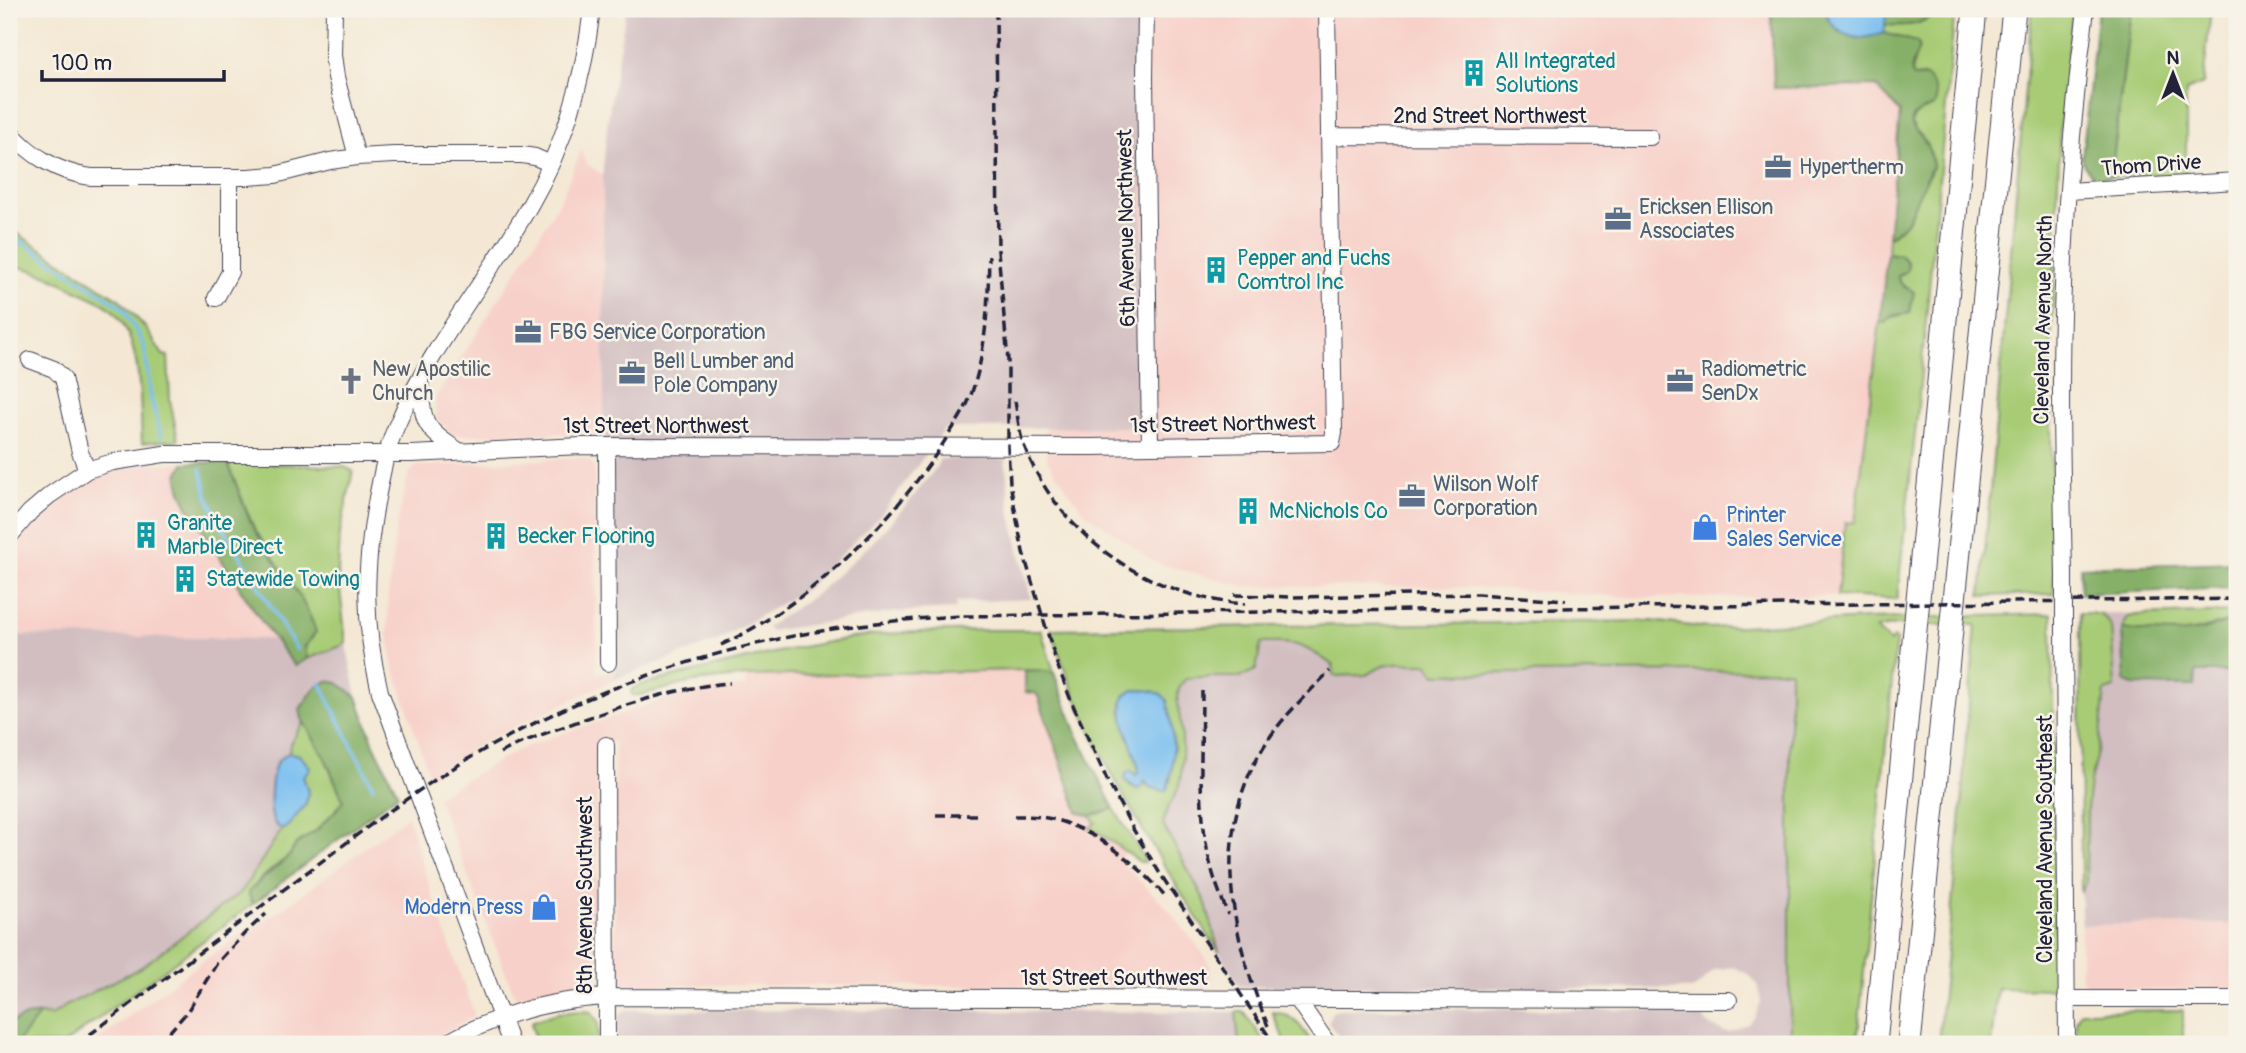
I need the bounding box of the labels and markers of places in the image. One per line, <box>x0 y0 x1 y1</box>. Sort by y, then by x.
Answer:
place label: All Integrated Solutions <box>1495 48 1616 99</box>
building icon: All Integrated Solutions <box>1459 58 1489 88</box>
office icon: Hypertherm <box>1763 152 1793 182</box>
place label: Hypertherm <box>1799 154 1904 181</box>
place label: Ericksen Ellison Associates <box>1639 194 1773 245</box>
office icon: Ericksen Ellison Associates <box>1603 204 1633 234</box>
place label: Pepper and Fuchs Comtrol Inc <box>1237 245 1391 296</box>
building icon: Pepper and Fuchs Comtrol Inc <box>1201 255 1231 285</box>
office icon: FBG Service Corporation <box>513 317 543 347</box>
place label: FBG Service Corporation <box>549 319 766 346</box>
place label: Bell Lumber and Pole Company <box>653 348 794 399</box>
place label: New Apostilic Church <box>372 356 491 407</box>
place label: Radiometric SenDx <box>1701 356 1807 407</box>
office icon: Bell Lumber and Pole Company <box>617 358 647 388</box>
church icon: New Apostilic Church <box>336 366 366 396</box>
office icon: Radiometric SenDx <box>1665 366 1695 396</box>
place label: Wilson Wolf Corporation <box>1433 471 1540 522</box>
office icon: Wilson Wolf Corporation <box>1397 481 1427 511</box>
building icon: McNichols Co <box>1233 496 1263 526</box>
place label: McNichols Co <box>1269 498 1388 525</box>
place label: Printer Sales Service <box>1726 502 1842 553</box>
place label: Granite Marble Direct <box>167 510 284 561</box>
shop icon: Printer Sales Service <box>1690 512 1720 542</box>
building icon: Granite Marble Direct <box>131 520 161 550</box>
building icon: Becker Flooring <box>481 521 511 551</box>
place label: Becker Flooring <box>517 523 655 550</box>
building icon: Statewide Towing <box>170 564 200 594</box>
place label: Statewide Towing <box>206 566 360 593</box>
shop icon: Modern Press <box>529 892 559 922</box>
place label: Modern Press <box>404 894 524 921</box>

